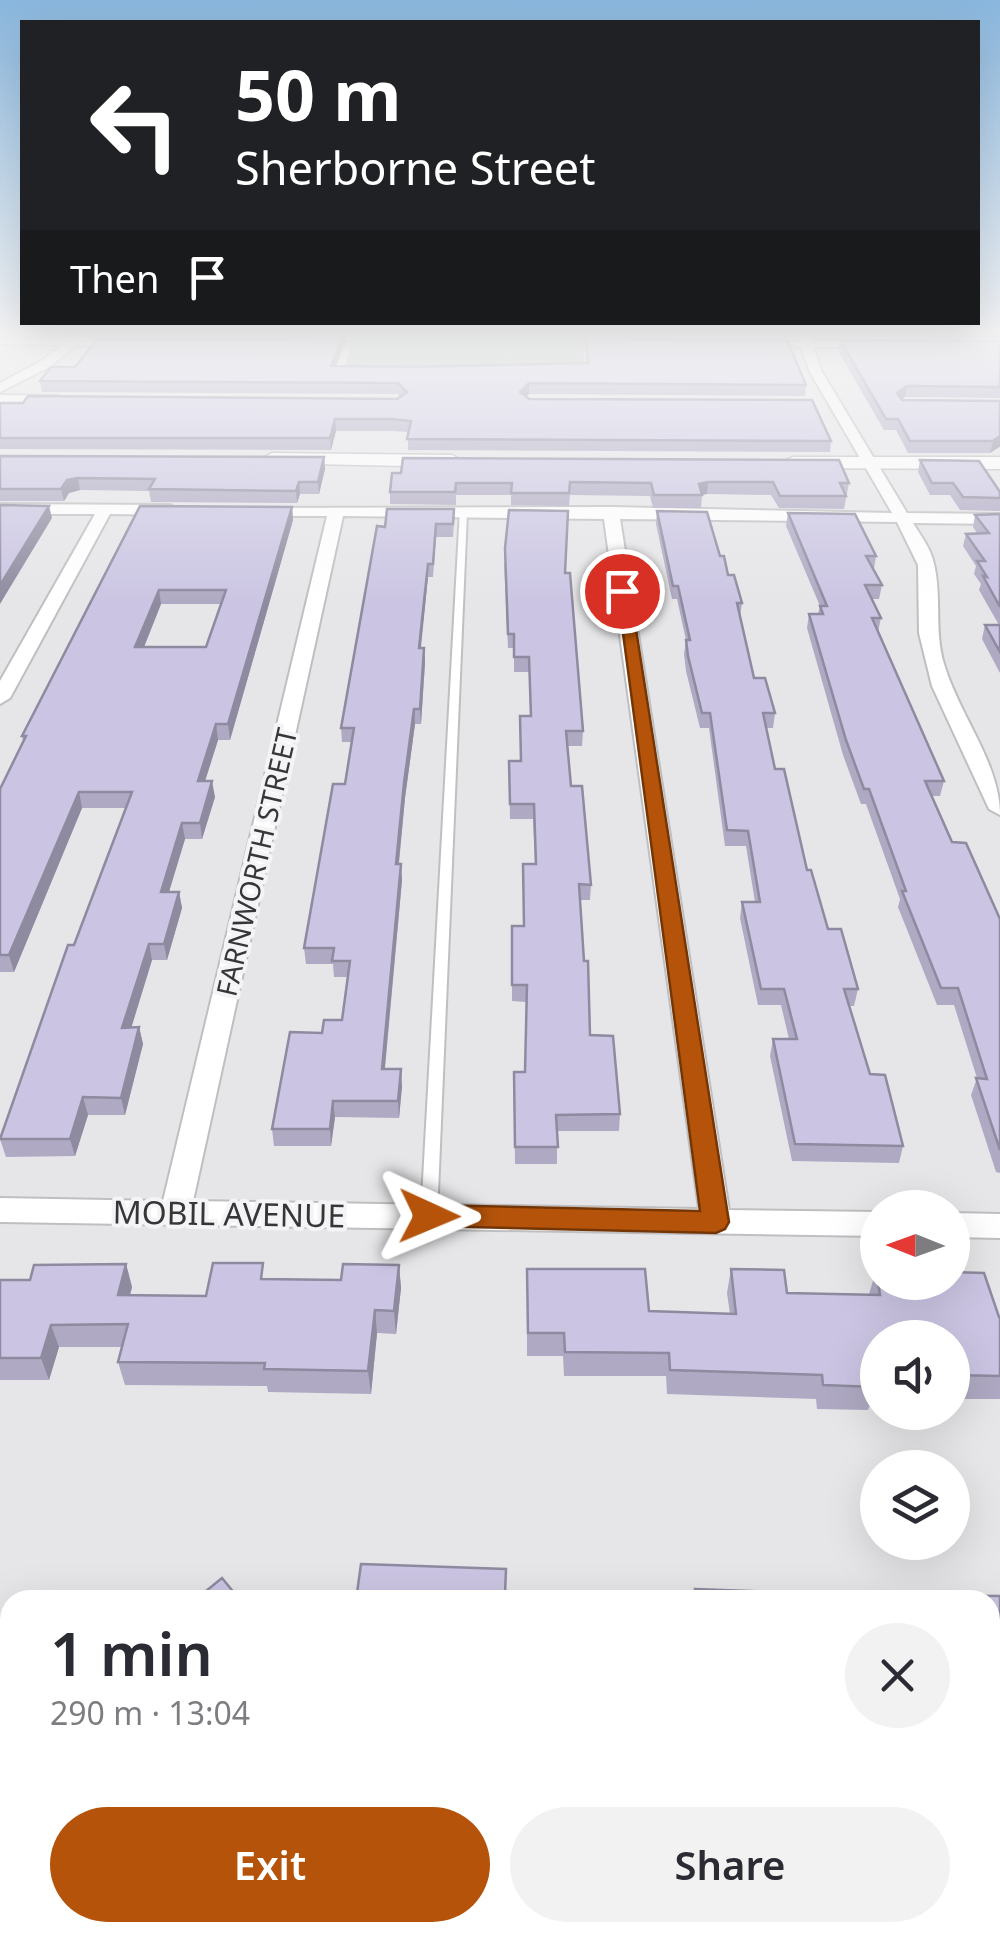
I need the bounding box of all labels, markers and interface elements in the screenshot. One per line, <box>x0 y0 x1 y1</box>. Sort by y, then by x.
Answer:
text: 50 m <box>235 46 402 142</box>
icon: left <box>70 60 200 190</box>
text: Sherborne Street <box>235 137 596 198</box>
icon: arrive <box>180 250 235 305</box>
text: Then <box>70 252 160 304</box>
pin <box>580 549 665 634</box>
icon: arrive <box>595 564 650 619</box>
street label: FARNWORTH STREET <box>207 724 305 1000</box>
position arrow <box>377 1164 481 1268</box>
street label: MOBIL AVENUE <box>112 1189 346 1237</box>
north arrow <box>860 1190 970 1300</box>
map controls <box>860 1190 970 1560</box>
button: sound <box>860 1320 970 1430</box>
button: layers <box>860 1450 970 1560</box>
text: 1 min <box>50 1612 213 1694</box>
button: close <box>845 1623 950 1728</box>
text: 290 m · 13:04 <box>50 1691 250 1734</box>
button: Exit <box>50 1807 490 1922</box>
button: Share <box>510 1807 950 1922</box>

